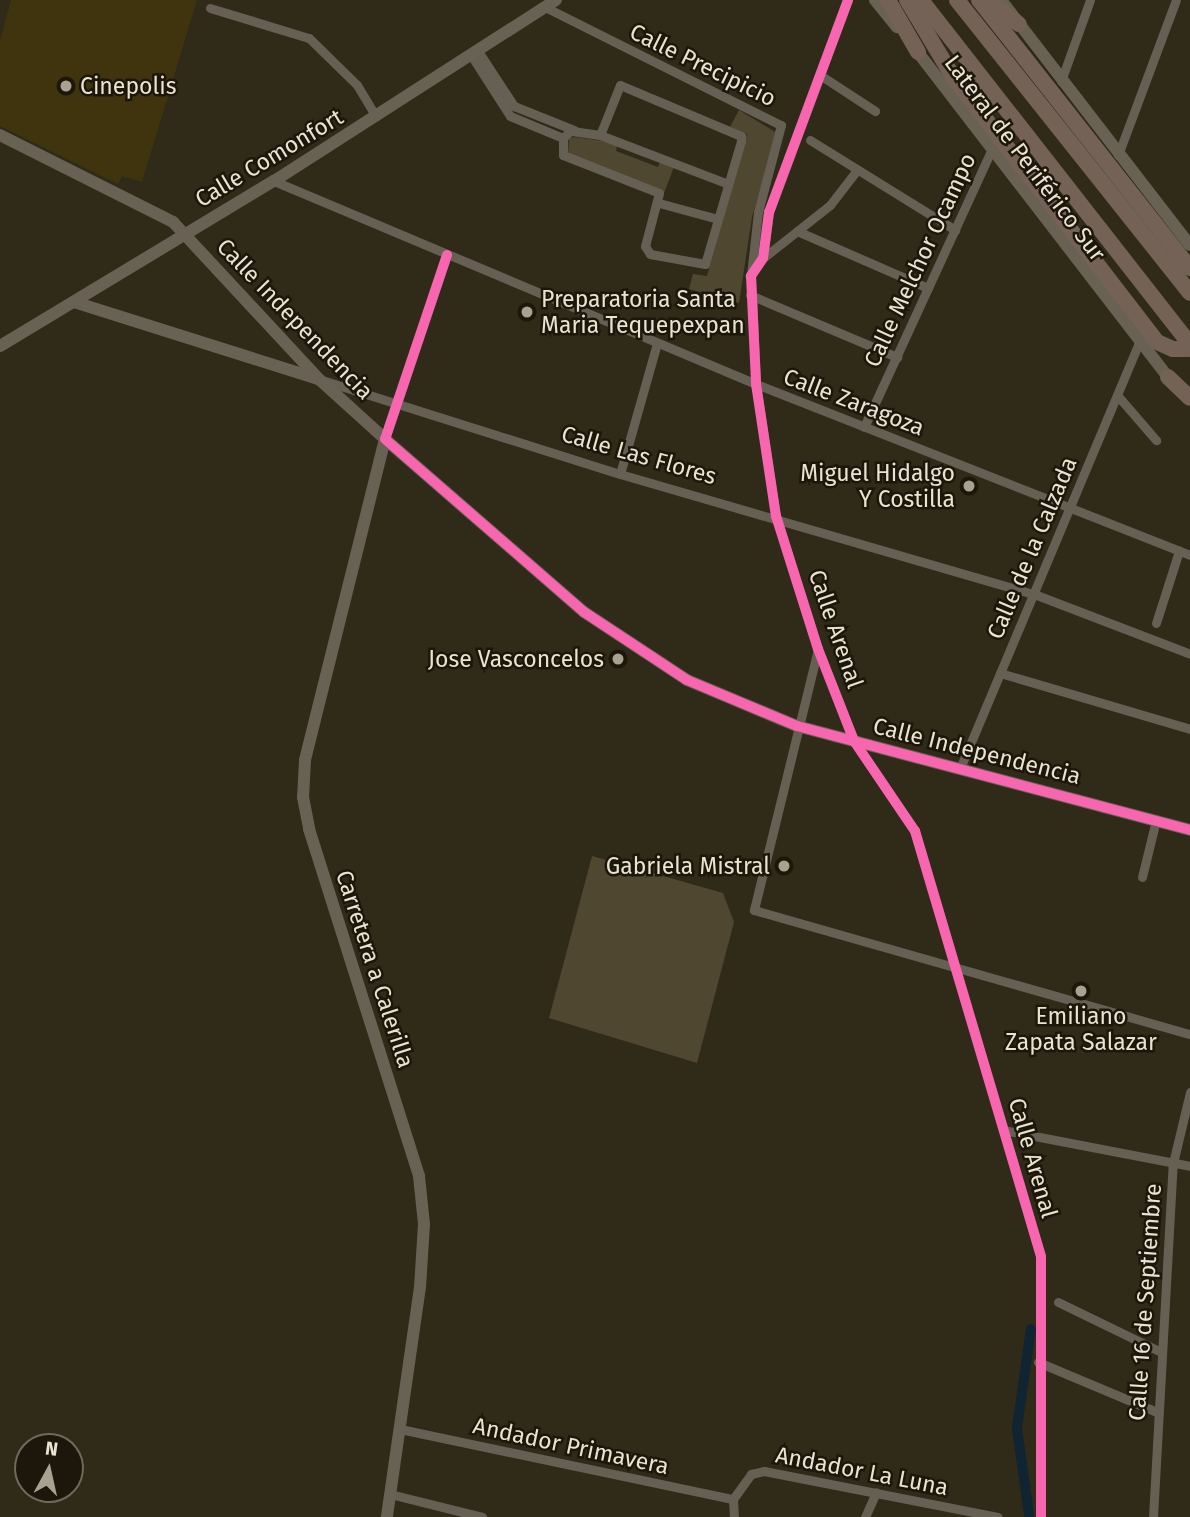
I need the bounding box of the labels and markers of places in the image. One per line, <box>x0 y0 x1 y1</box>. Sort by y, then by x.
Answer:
place label: Cinepolis <box>80 72 176 100</box>
marker: Cinepolis <box>58 78 74 94</box>
place label: Preparatoria Santa Maria Tequepexpan <box>541 285 745 339</box>
marker: Preparatoria Santa Maria Tequepexpan <box>519 304 535 320</box>
place label: Miguel Hidalgo Y Costilla <box>800 459 955 513</box>
marker: Miguel Hidalgo Y Costilla <box>961 478 977 494</box>
place label: Jose Vasconcelos <box>428 645 604 673</box>
marker: Jose Vasconcelos <box>610 651 626 667</box>
place label: Gabriela Mistral <box>606 852 770 880</box>
marker: Gabriela Mistral <box>776 858 792 874</box>
marker: Emiliano Zapata Salazar <box>1073 983 1089 999</box>
place label: Emiliano Zapata Salazar <box>1005 1002 1157 1056</box>

